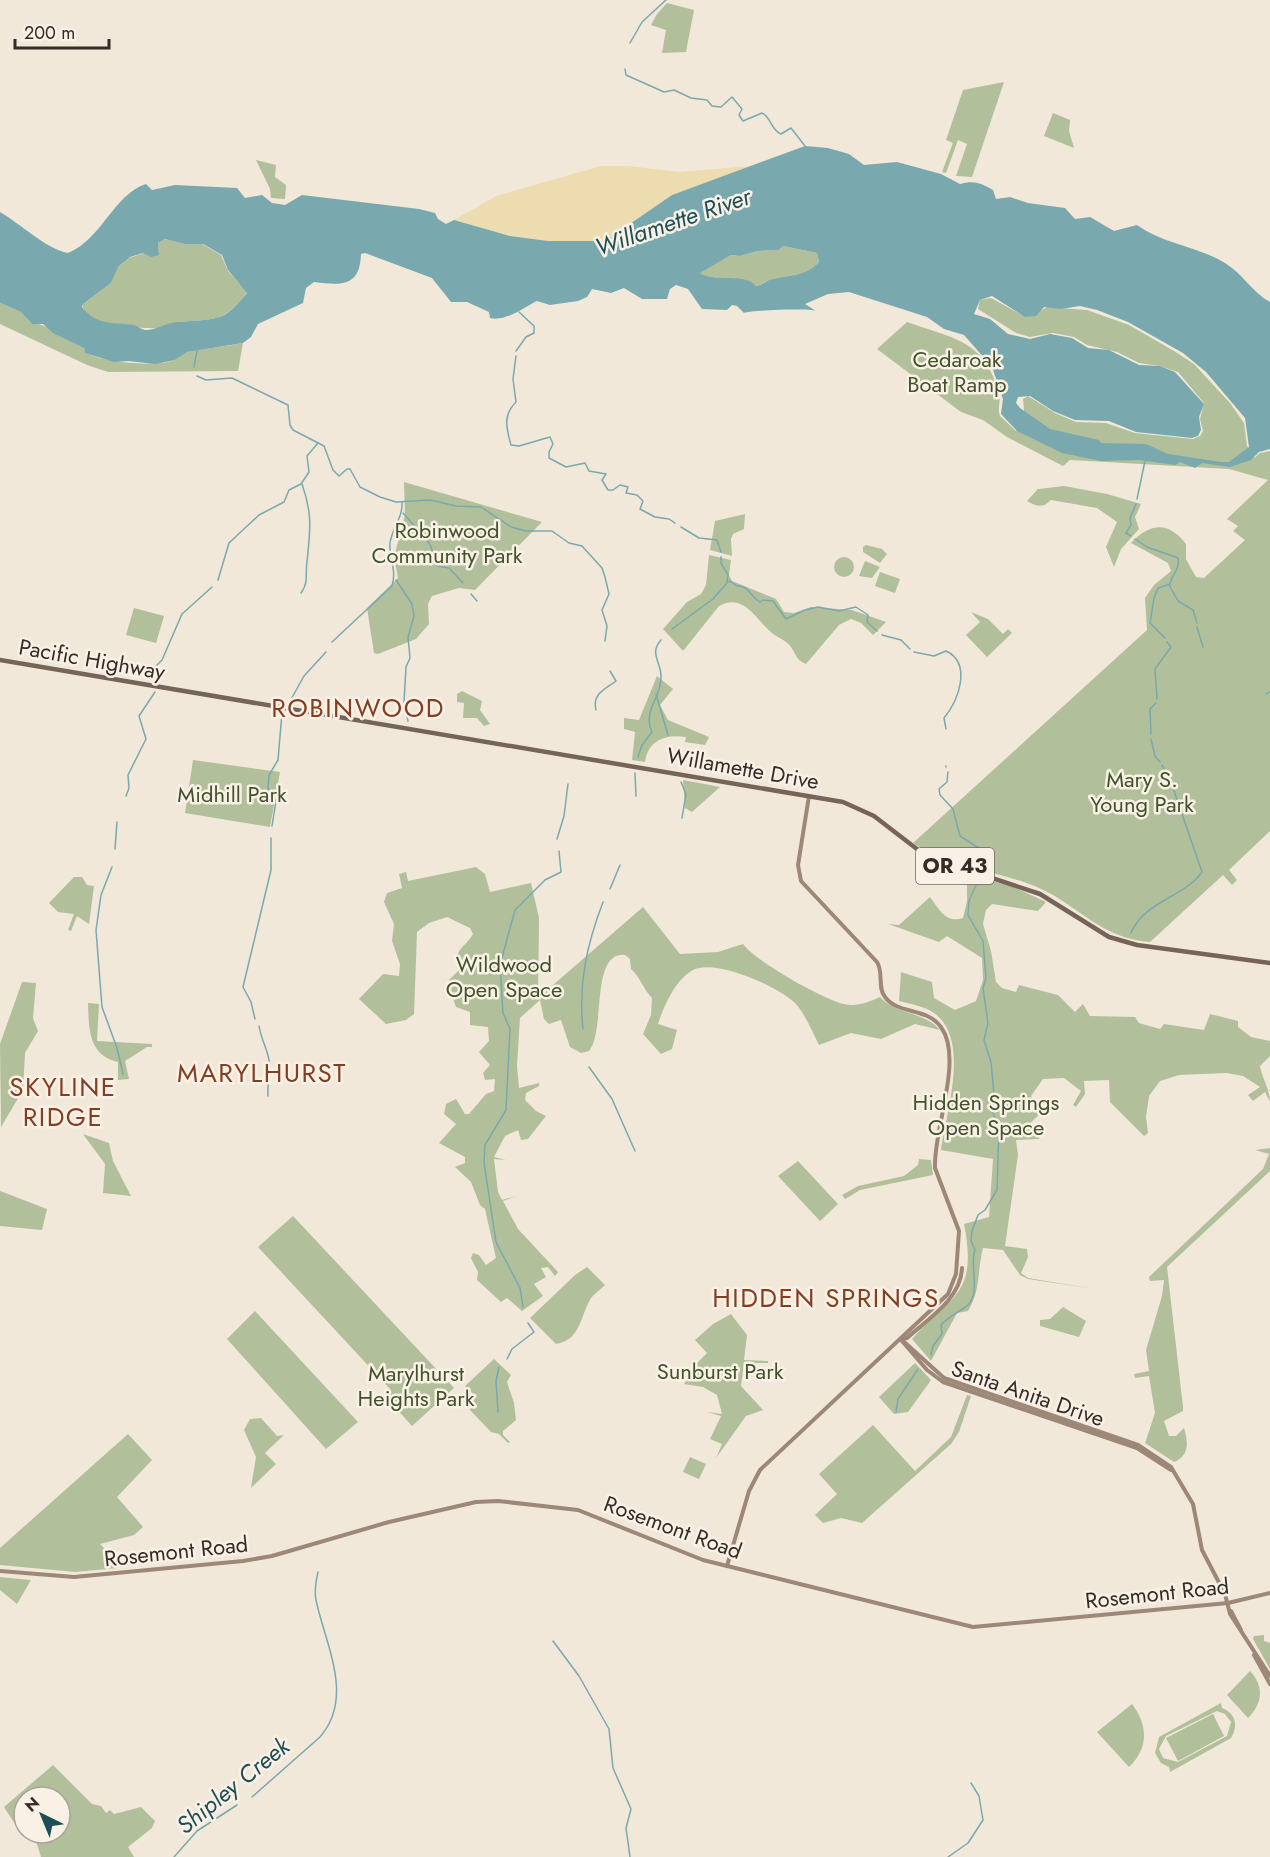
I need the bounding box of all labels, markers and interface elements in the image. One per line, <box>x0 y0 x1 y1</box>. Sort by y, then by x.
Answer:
scale bar <box>15 12 110 50</box>
text: 200 m <box>24 20 75 46</box>
water label: Willamette River <box>590 178 757 265</box>
park label: Cedaroak Boat Ramp <box>907 343 1007 400</box>
park label: Robinwood Community Park <box>372 514 523 571</box>
street label: Pacific Highway <box>16 630 168 688</box>
district label: ROBINWOOD <box>271 689 445 727</box>
street label: Willamette Drive <box>664 739 822 797</box>
park label: Mary S. Young Park <box>1090 763 1194 820</box>
park label: Midhill Park <box>177 778 287 810</box>
road number: OR 43 <box>916 848 994 884</box>
park label: Wildwood Open Space <box>446 948 562 1005</box>
district label: MARYLHURST <box>177 1054 347 1092</box>
district label: SKYLINE RIDGE <box>9 1068 117 1136</box>
park label: Hidden Springs Open Space <box>913 1086 1060 1143</box>
district label: HIDDEN SPRINGS <box>712 1279 940 1317</box>
street label: Santa Anita Drive <box>947 1352 1109 1434</box>
park label: Sunburst Park <box>657 1355 784 1387</box>
park label: Marylhurst Heights Park <box>358 1357 475 1414</box>
street label: Rosemont Road <box>600 1487 746 1567</box>
street label: Rosemont Road <box>102 1528 250 1574</box>
street label: Rosemont Road <box>1083 1570 1231 1616</box>
water label: Shipley Creek <box>169 1728 298 1842</box>
north arrow <box>12 1785 72 1845</box>
text: N <box>20 1792 45 1817</box>

